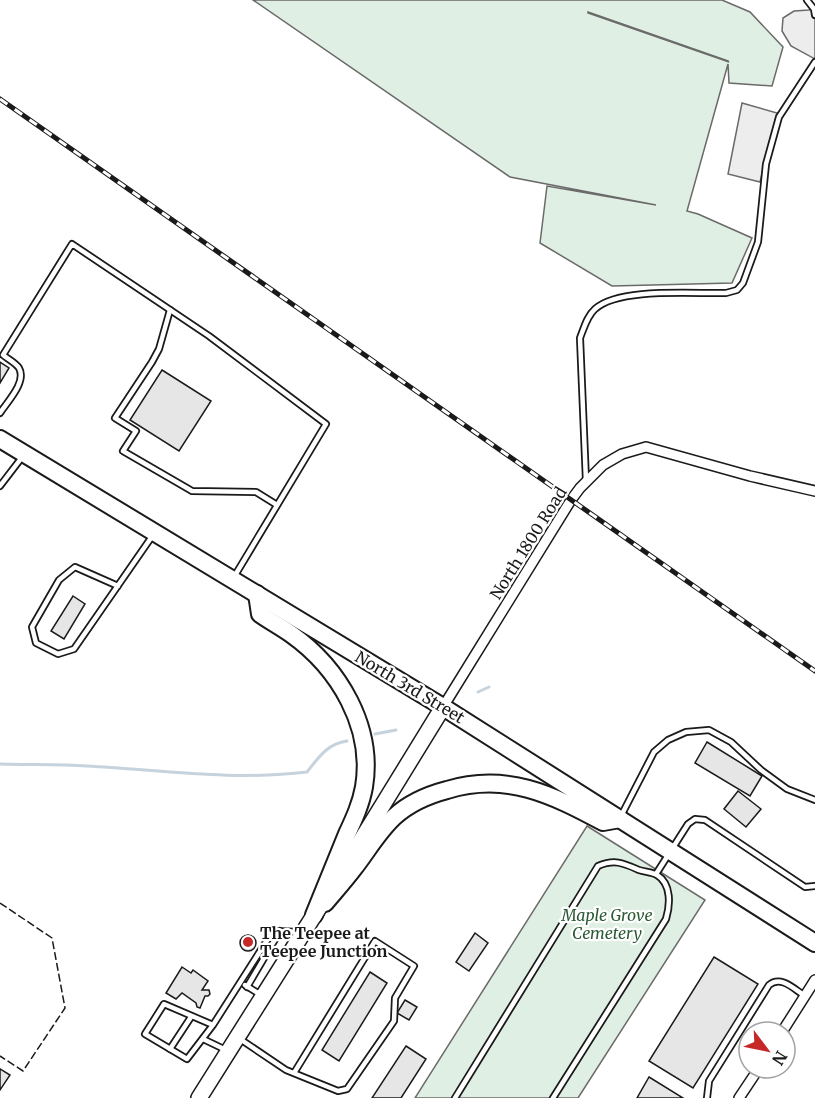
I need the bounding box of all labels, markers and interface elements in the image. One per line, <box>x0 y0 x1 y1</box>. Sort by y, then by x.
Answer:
street label: North 1800 Road <box>485 483 571 603</box>
street label: North 3rd Street <box>352 646 469 728</box>
park label: Maple Grove Cemetery <box>560 905 653 943</box>
place label: The Teepee at Teepee Junction <box>260 923 388 961</box>
marker: The Teepee at Teepee Junction <box>241 935 255 949</box>
north arrow <box>737 1020 797 1080</box>
text: N <box>768 1047 792 1069</box>

